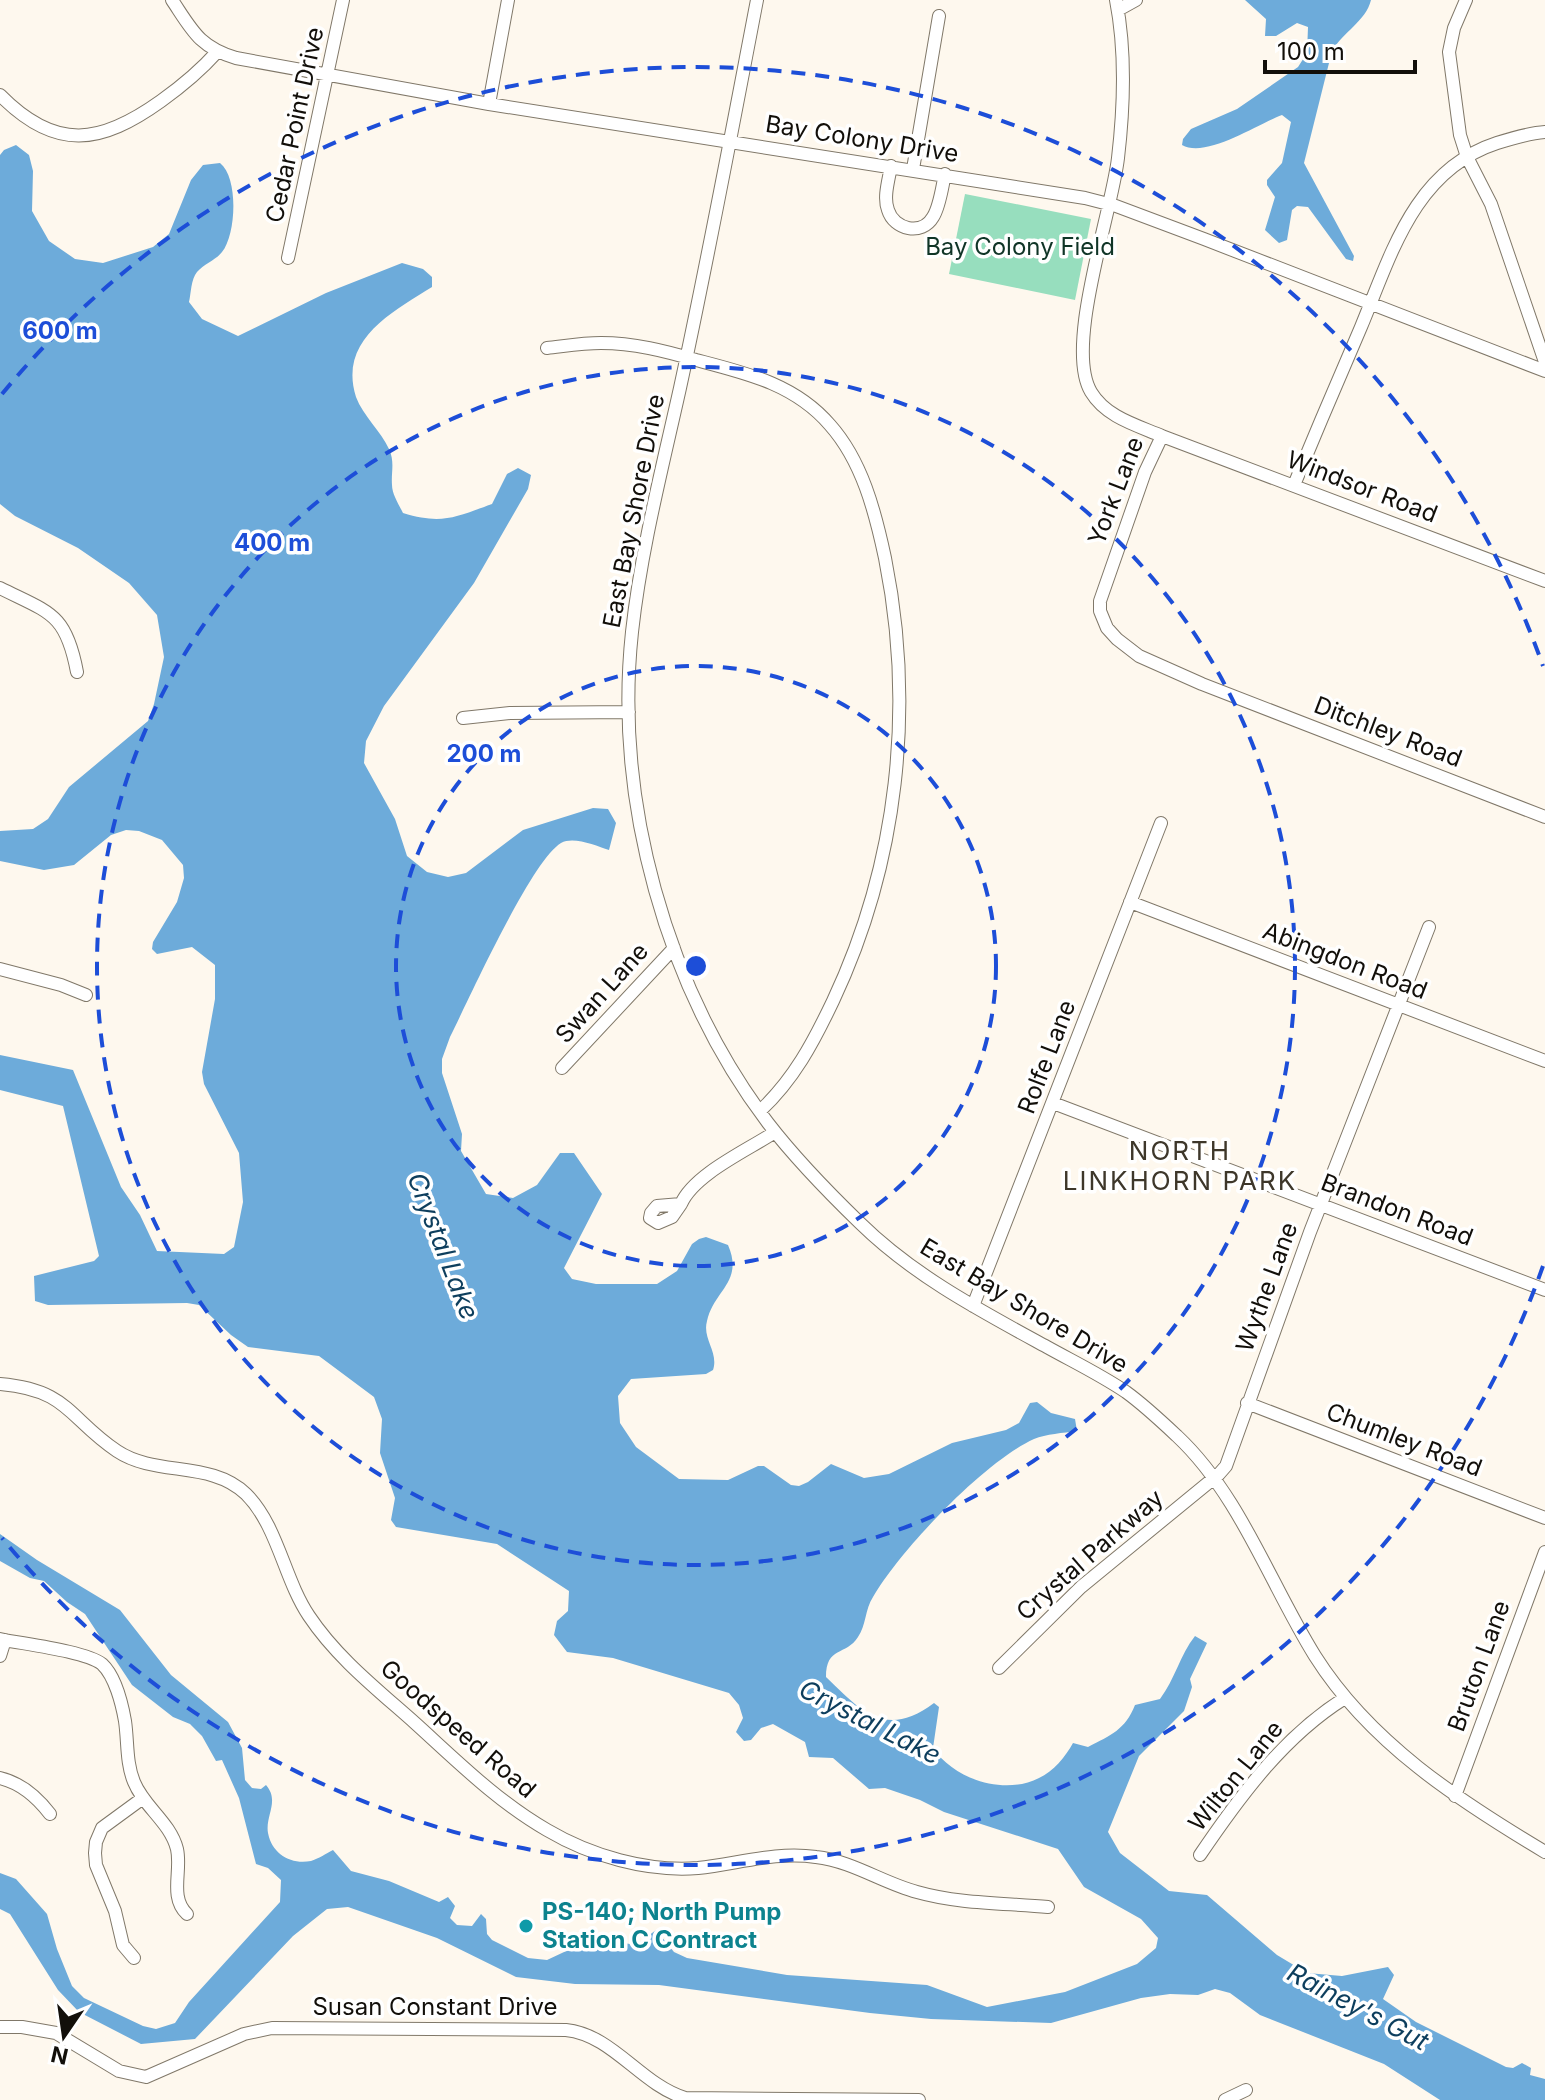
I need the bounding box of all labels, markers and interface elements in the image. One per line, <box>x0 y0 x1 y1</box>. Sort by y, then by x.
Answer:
street label: Cedar Point Drive <box>260 24 329 225</box>
scale bar <box>1265 24 1415 74</box>
text: 100 m <box>1277 37 1345 66</box>
street label: Bay Colony Drive <box>764 109 961 168</box>
park label: Bay Colony Field <box>925 232 1115 261</box>
text: 600 m <box>22 316 98 345</box>
street label: East Bay Shore Drive <box>597 392 670 630</box>
street label: York Lane <box>1082 433 1149 549</box>
street label: Windsor Road <box>1283 444 1442 529</box>
text: 400 m <box>234 528 310 557</box>
street label: Ditchley Road <box>1310 690 1466 773</box>
text: 200 m <box>446 739 522 768</box>
street label: Abingdon Road <box>1259 916 1432 1005</box>
street label: Swan Lane <box>549 937 654 1049</box>
centre of rings <box>682 952 710 980</box>
street label: Rolfe Lane <box>1012 996 1081 1118</box>
district label: NORTH LINKHORN PARK <box>1063 1135 1297 1196</box>
street label: Brandon Road <box>1317 1167 1477 1252</box>
water label: Crystal Lake <box>401 1168 486 1324</box>
street label: Wythe Lane <box>1230 1218 1303 1355</box>
street label: East Bay Shore Drive <box>915 1232 1133 1379</box>
street label: Chumley Road <box>1322 1397 1486 1483</box>
street label: Crystal Parkway <box>1010 1483 1169 1626</box>
street label: Bruton Lane <box>1441 1596 1516 1735</box>
street label: Goodspeed Road <box>375 1653 542 1804</box>
water label: Crystal Lake <box>794 1673 946 1770</box>
street label: Wilton Lane <box>1182 1715 1289 1837</box>
place label: PS-140; North Pump Station C Contract <box>542 1897 781 1954</box>
marker: PS-140; North Pump Station C Contract <box>517 1917 535 1935</box>
water label: Rainey's Gut <box>1282 1956 1434 2057</box>
street label: Susan Constant Drive <box>312 1992 558 2021</box>
north arrow <box>24 1996 104 2076</box>
text: N <box>48 2041 71 2070</box>

